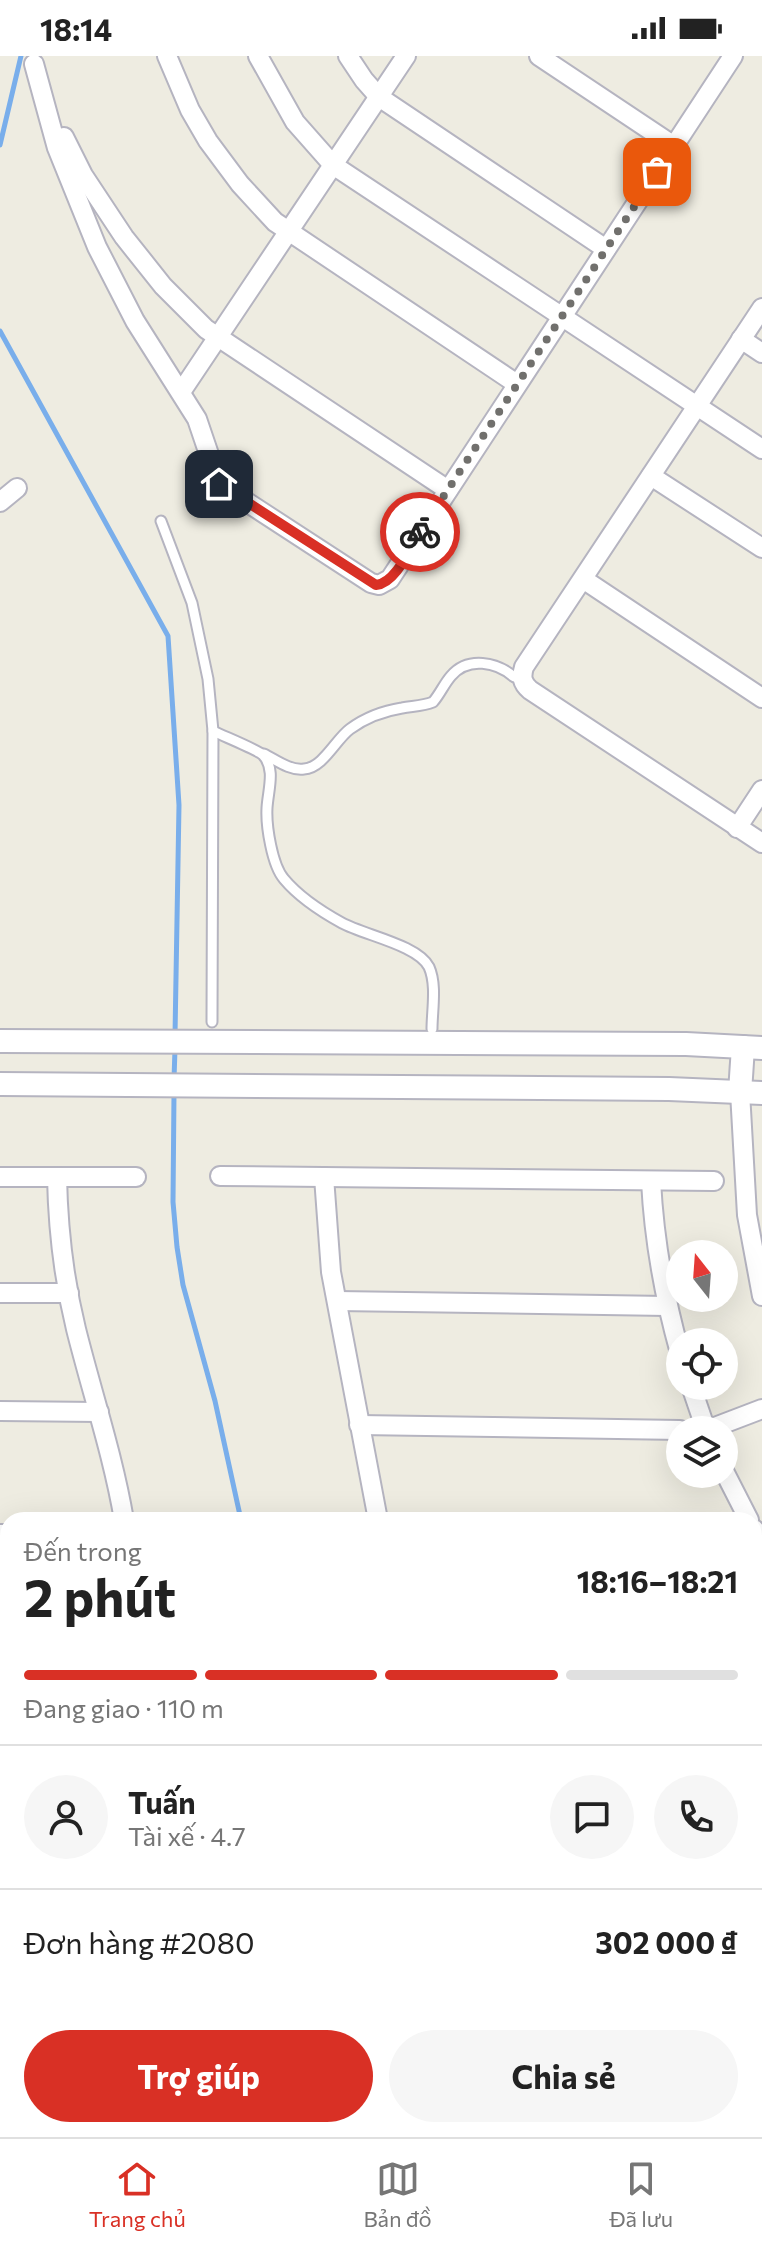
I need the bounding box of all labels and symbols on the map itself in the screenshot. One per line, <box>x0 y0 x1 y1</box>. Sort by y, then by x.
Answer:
pin <box>623 138 691 206</box>
pin <box>185 450 253 518</box>
courier <box>380 492 460 572</box>
north arrow <box>666 1240 738 1312</box>

